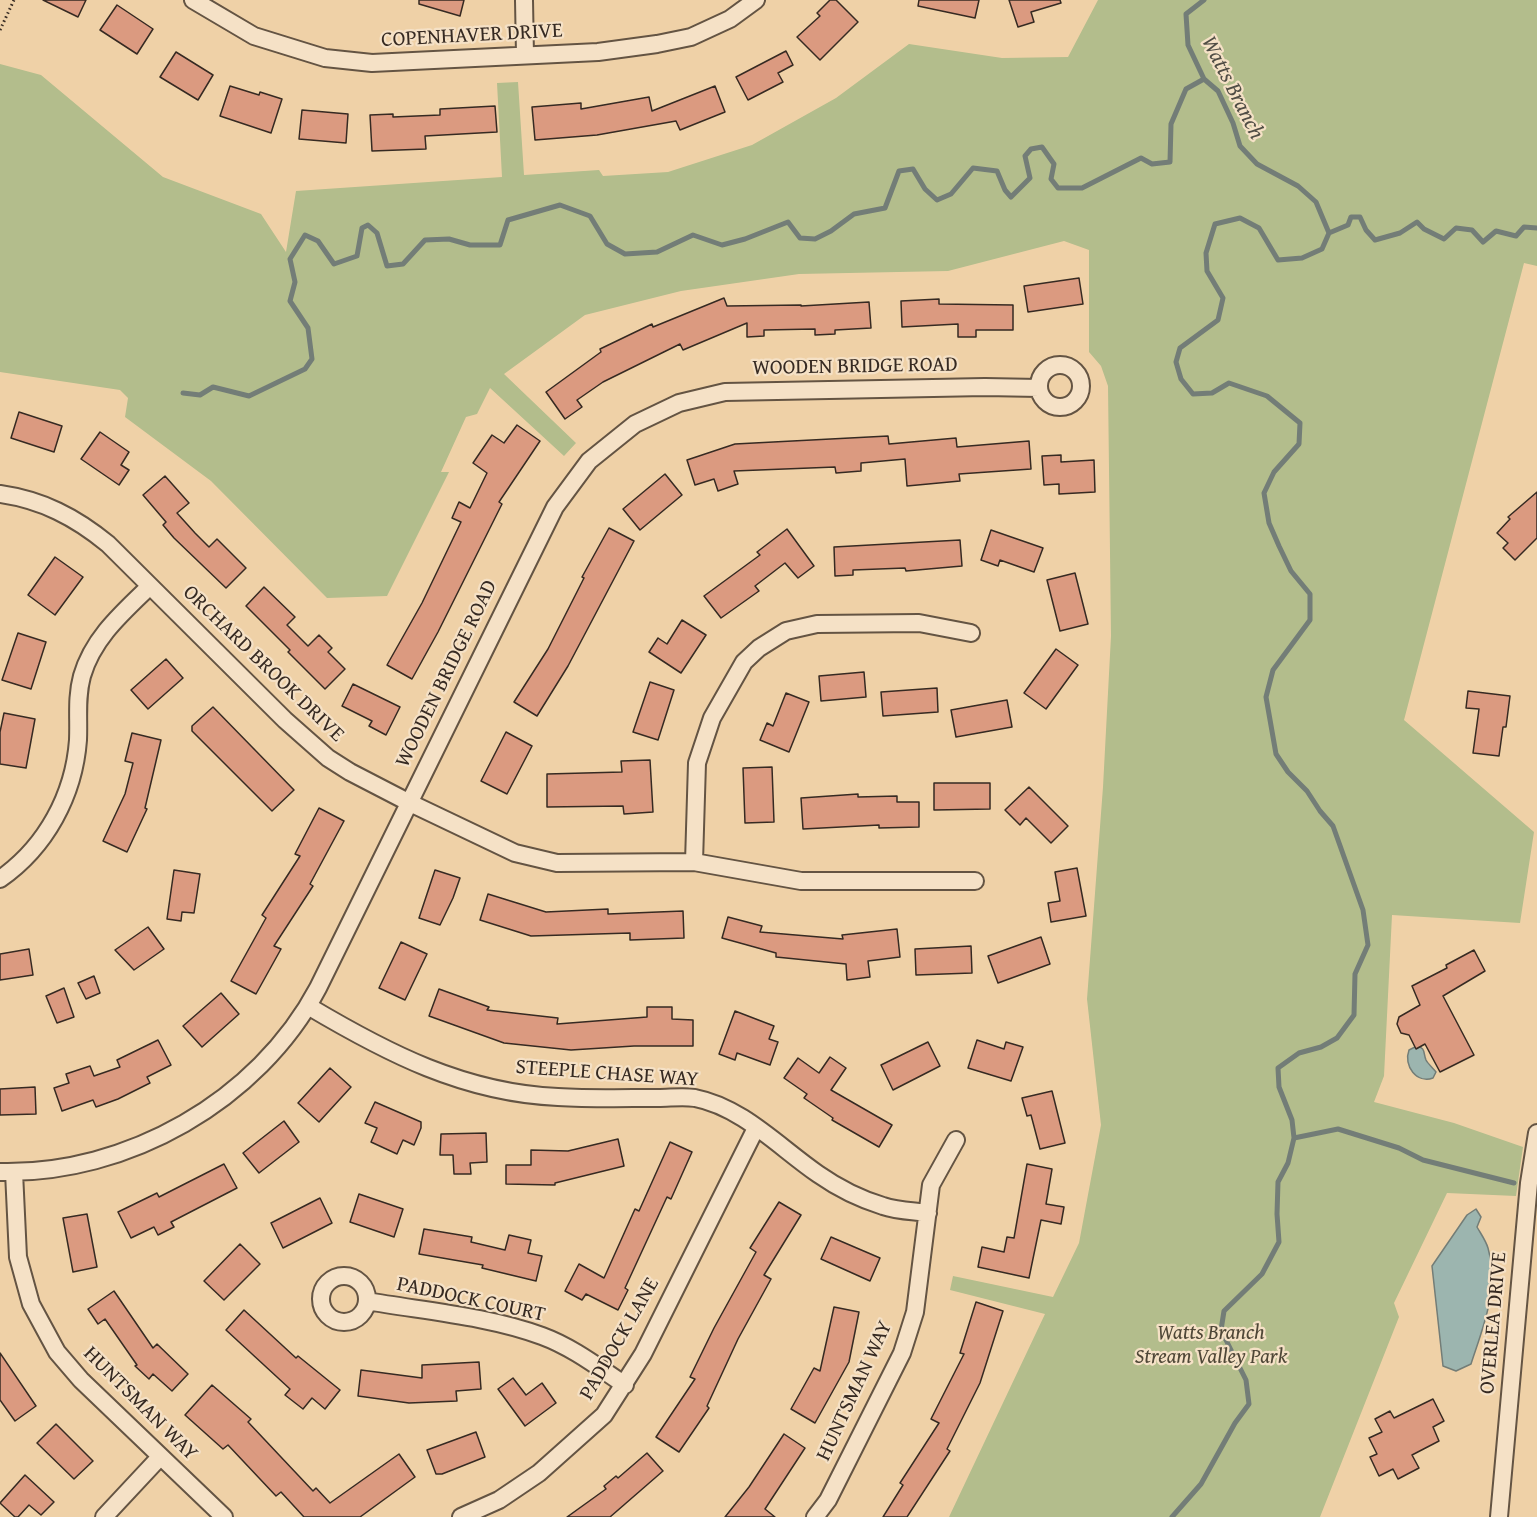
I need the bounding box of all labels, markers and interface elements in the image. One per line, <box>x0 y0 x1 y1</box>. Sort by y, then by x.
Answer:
street label: COPENHAVER DRIVE <box>381 19 563 53</box>
water label: Watts Branch <box>1195 32 1269 144</box>
street label: WOODEN BRIDGE ROAD <box>752 353 958 381</box>
street label: WOODEN BRIDGE ROAD <box>391 576 503 772</box>
street label: ORCHARD BROOK DRIVE <box>177 580 349 748</box>
street label: STEEPLE CHASE WAY <box>515 1055 699 1093</box>
street label: OVERLEA DRIVE <box>1475 1251 1513 1395</box>
street label: PADDOCK COURT <box>395 1272 547 1328</box>
street label: PADDOCK LANE <box>575 1273 665 1405</box>
street label: HUNTSMAN WAY <box>812 1317 898 1465</box>
park label: Watts Branch Stream Valley Park <box>1135 1321 1287 1371</box>
street label: HUNTSMAN WAY <box>78 1342 202 1466</box>

